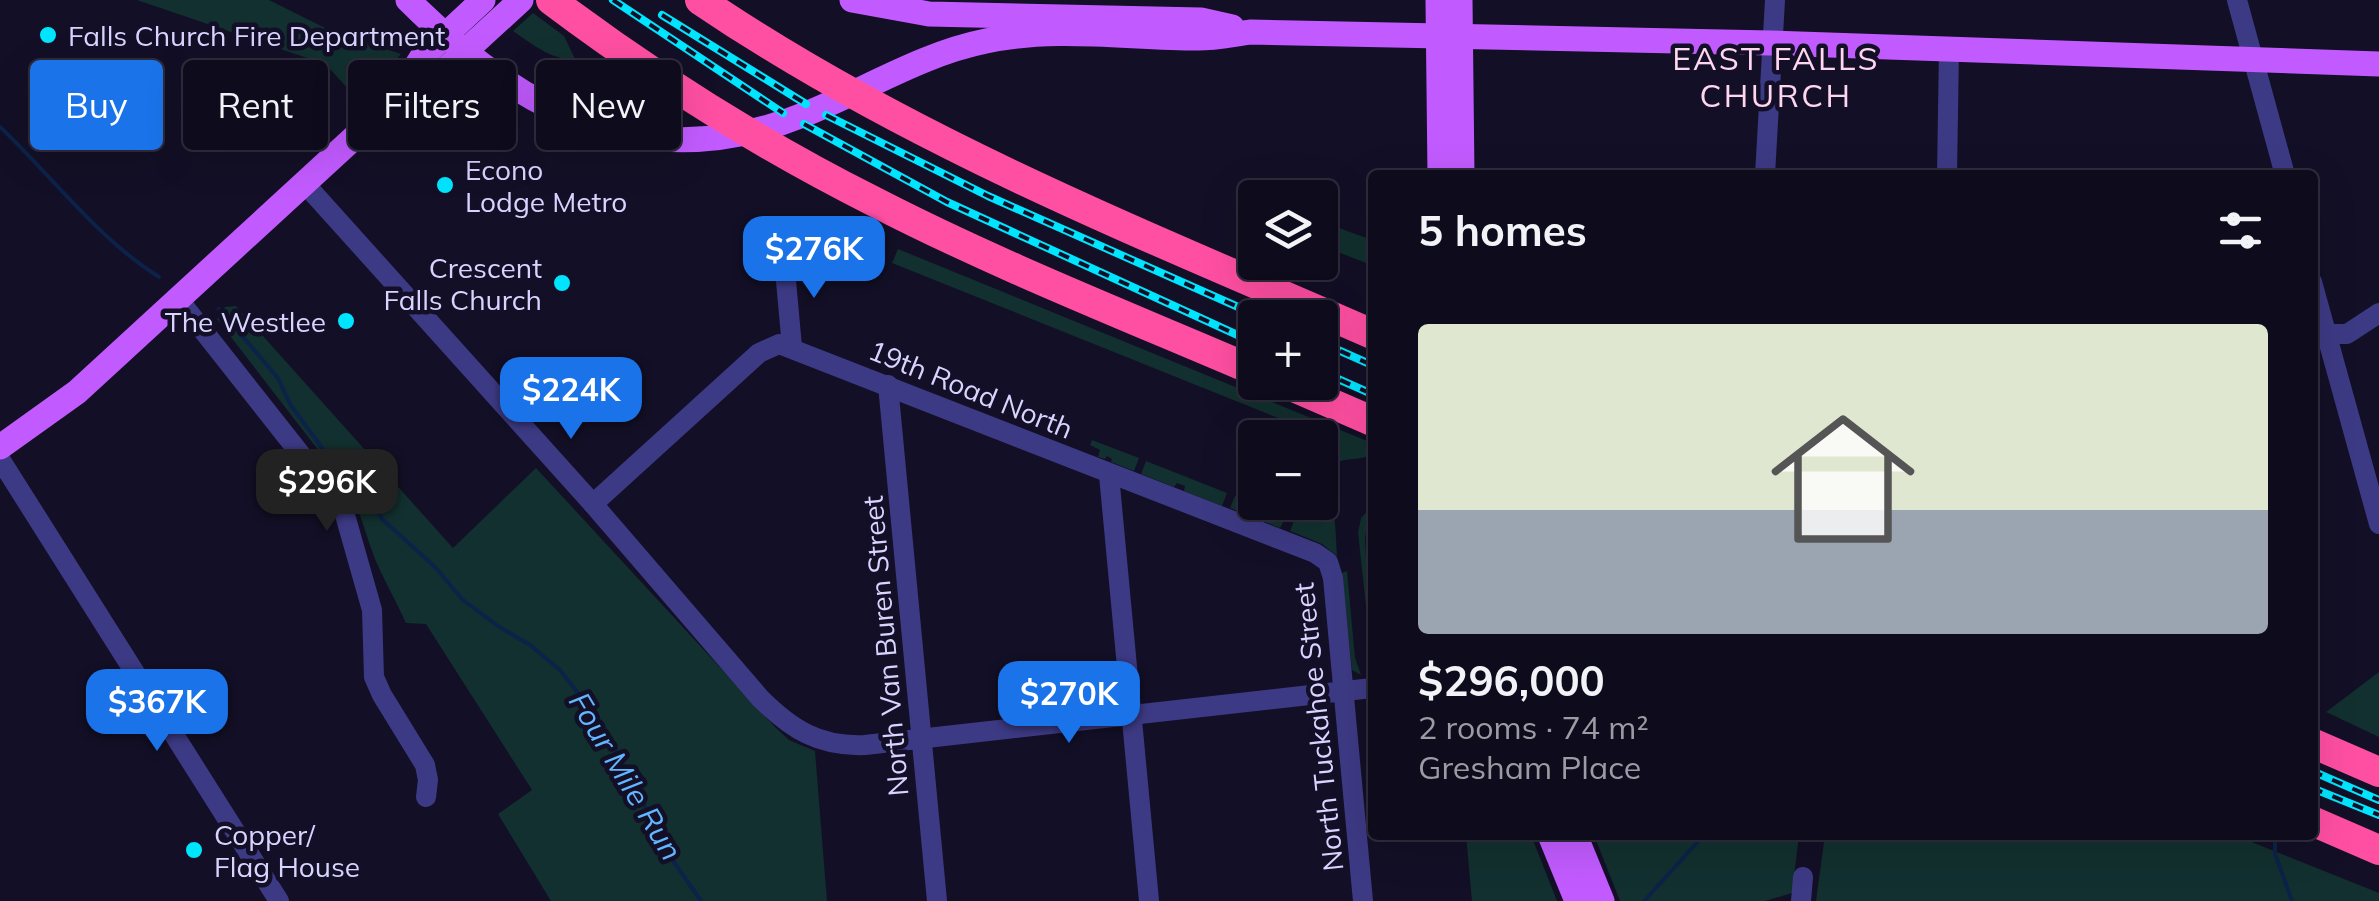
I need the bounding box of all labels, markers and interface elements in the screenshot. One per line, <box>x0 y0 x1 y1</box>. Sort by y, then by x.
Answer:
place label: Falls Church Fire Department <box>68 18 445 53</box>
marker: Falls Church Fire Department <box>37 24 59 46</box>
district label: EAST FALLS CHURCH <box>1672 38 1880 115</box>
chip: Buy <box>30 60 163 150</box>
chip: Rent <box>183 60 328 150</box>
chip: Filters <box>348 60 516 150</box>
chip: New <box>536 60 681 150</box>
place label: Econo Lodge Metro <box>465 152 627 219</box>
marker: Econo Lodge Metro <box>434 174 456 196</box>
map controls <box>1238 180 1338 520</box>
button: layers <box>1238 180 1338 280</box>
icon: filters <box>2213 203 2268 258</box>
text: 5 homes <box>1418 204 1587 257</box>
pin: $276K <box>744 216 884 301</box>
text: $276K <box>765 228 863 268</box>
place label: Crescent Falls Church <box>384 250 542 317</box>
marker: Crescent Falls Church <box>551 272 573 294</box>
button: + <box>1238 300 1338 400</box>
place label: The Westlee <box>165 304 326 339</box>
marker: The Westlee <box>335 310 357 332</box>
street label: 19th Road North <box>864 332 1078 446</box>
pin: $224K <box>501 357 641 442</box>
text: $224K <box>522 369 620 409</box>
icon: home <box>1753 389 1933 569</box>
button: − <box>1238 420 1338 520</box>
pin: $296K <box>257 449 397 534</box>
text: $296K <box>278 461 376 501</box>
street label: North Van Buren Street <box>854 494 916 798</box>
street label: North Tuckahoe Street <box>1285 581 1351 873</box>
text: $296,000 <box>1418 654 1605 707</box>
pin: $270K <box>999 661 1139 746</box>
pin: $367K <box>87 669 227 754</box>
text: $270K <box>1020 673 1118 713</box>
text: $367K <box>108 681 206 721</box>
water label: Four Mile Run <box>561 685 691 867</box>
text: 2 rooms · 74 m² <box>1418 707 1649 747</box>
text: Gresham Place <box>1418 747 1641 787</box>
place label: Copper/ Flag House <box>214 817 360 884</box>
marker: Copper/ Flag House <box>183 839 205 861</box>

